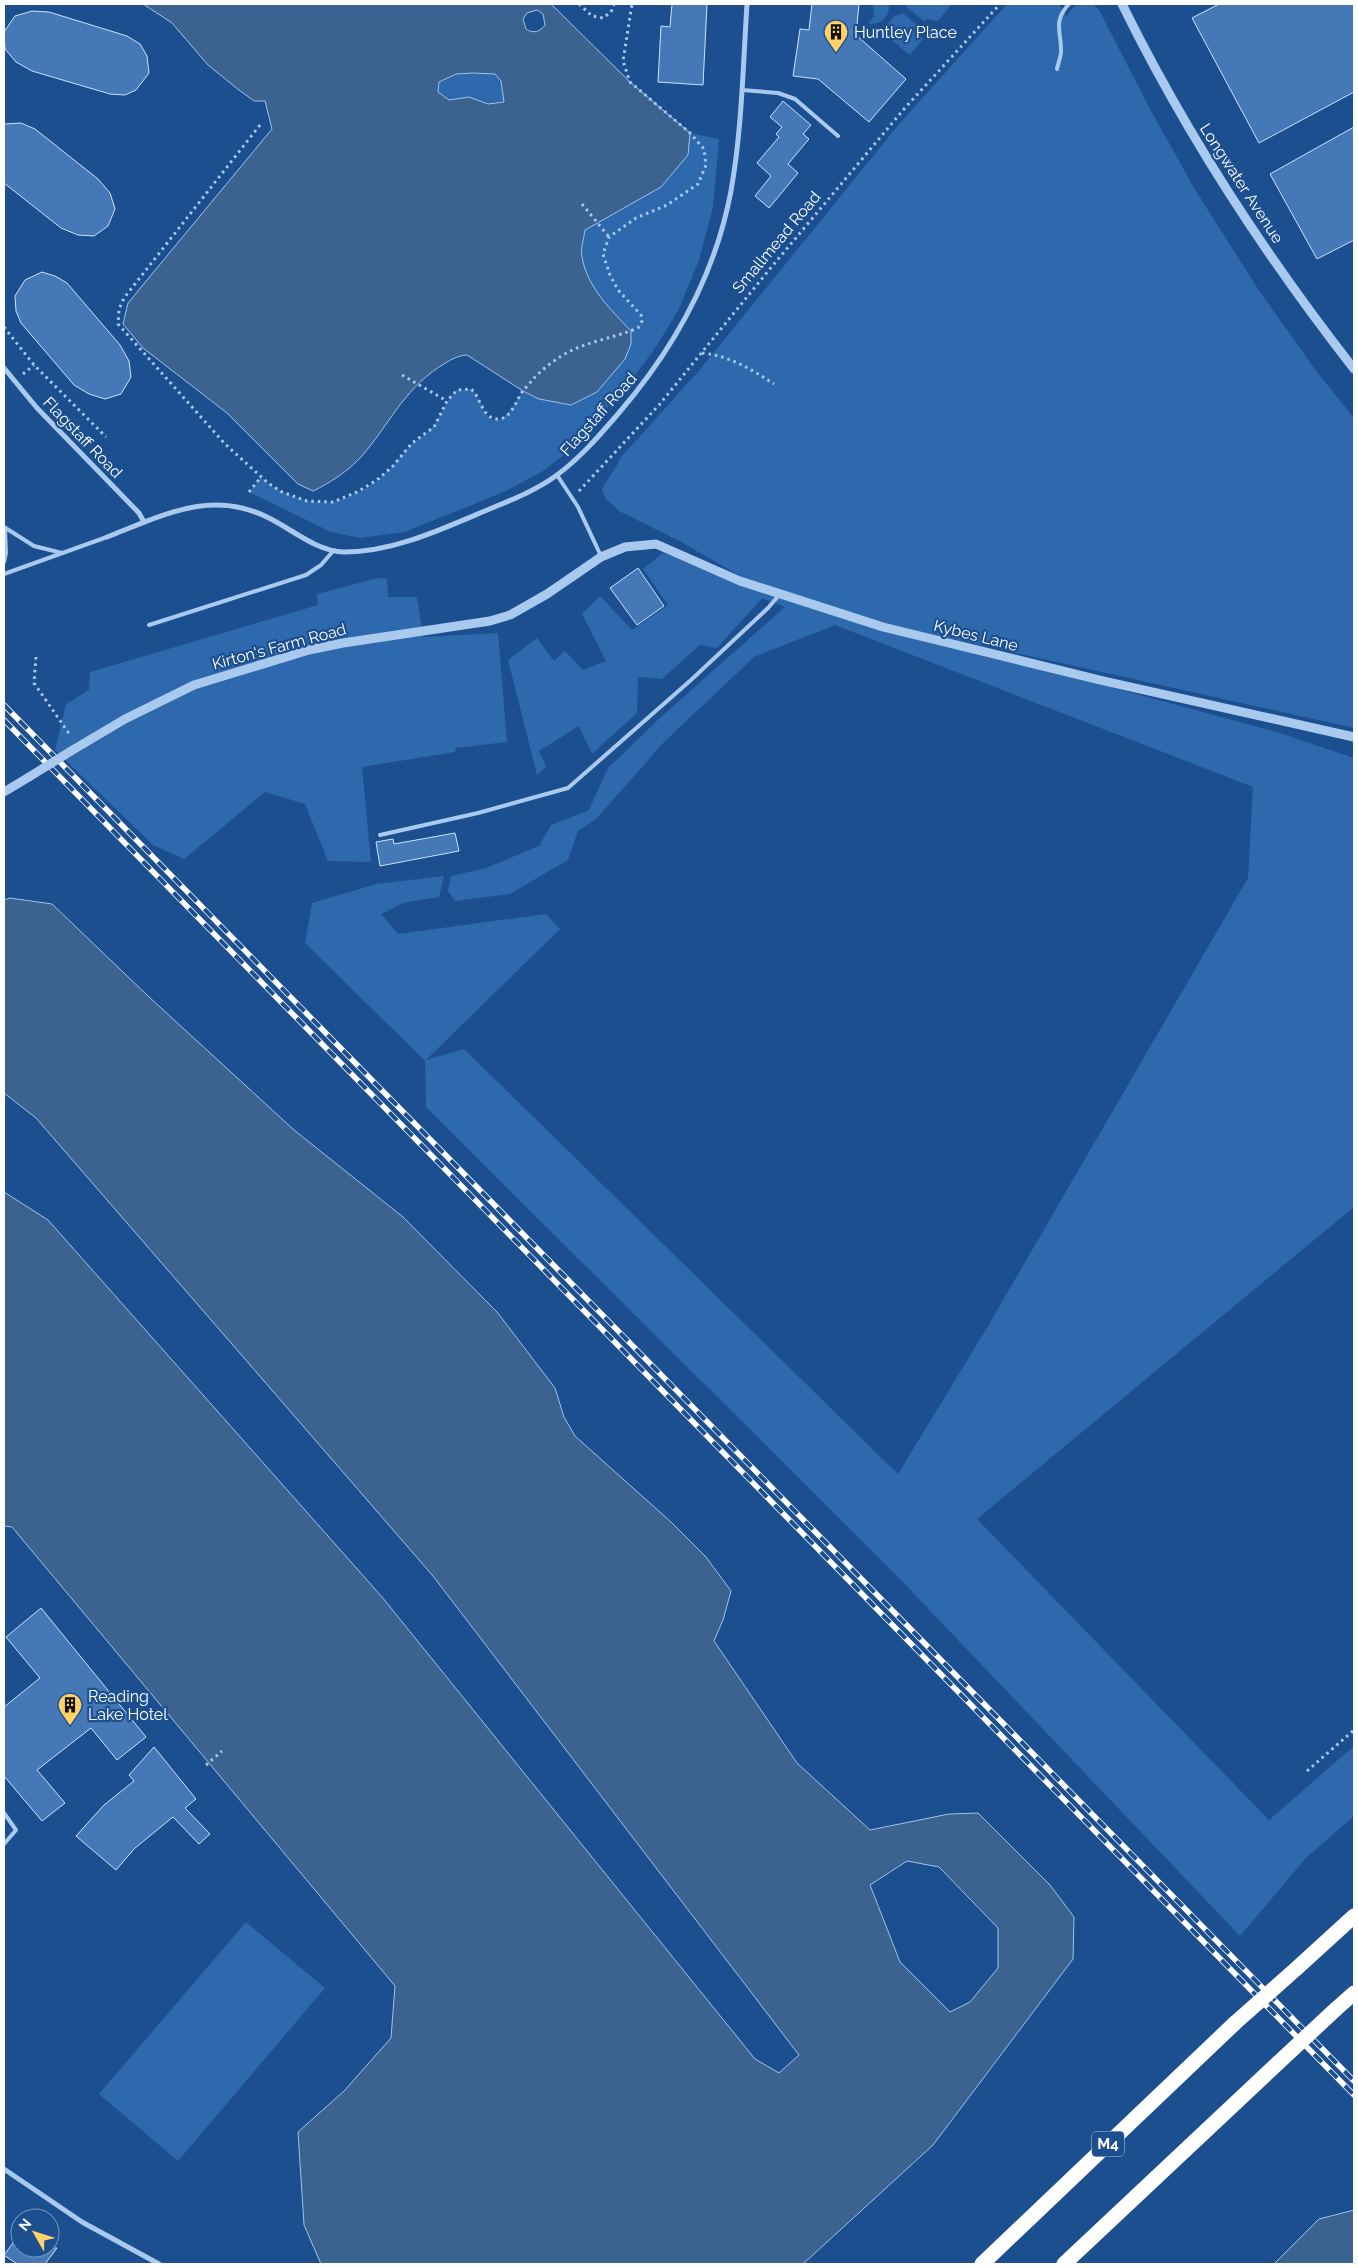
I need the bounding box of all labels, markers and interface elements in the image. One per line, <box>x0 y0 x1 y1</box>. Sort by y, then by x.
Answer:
building icon: Huntley Place <box>823 19 849 53</box>
place label: Huntley Place <box>854 23 957 42</box>
street label: Longwater Avenue <box>1196 120 1287 247</box>
street label: Smallmead Road <box>728 188 825 297</box>
street label: Flagstaff Road <box>556 369 641 460</box>
street label: Flagstaff Road <box>39 393 126 482</box>
street label: Kybes Lane <box>932 616 1020 655</box>
street label: Kirton's Farm Road <box>210 619 348 674</box>
place label: Reading Lake Hotel <box>88 1687 168 1724</box>
building icon: Reading Lake Hotel <box>57 1692 83 1726</box>
road number: M4 <box>1092 2132 1124 2156</box>
north arrow <box>10 2208 60 2258</box>
text: N <box>15 2216 34 2234</box>

